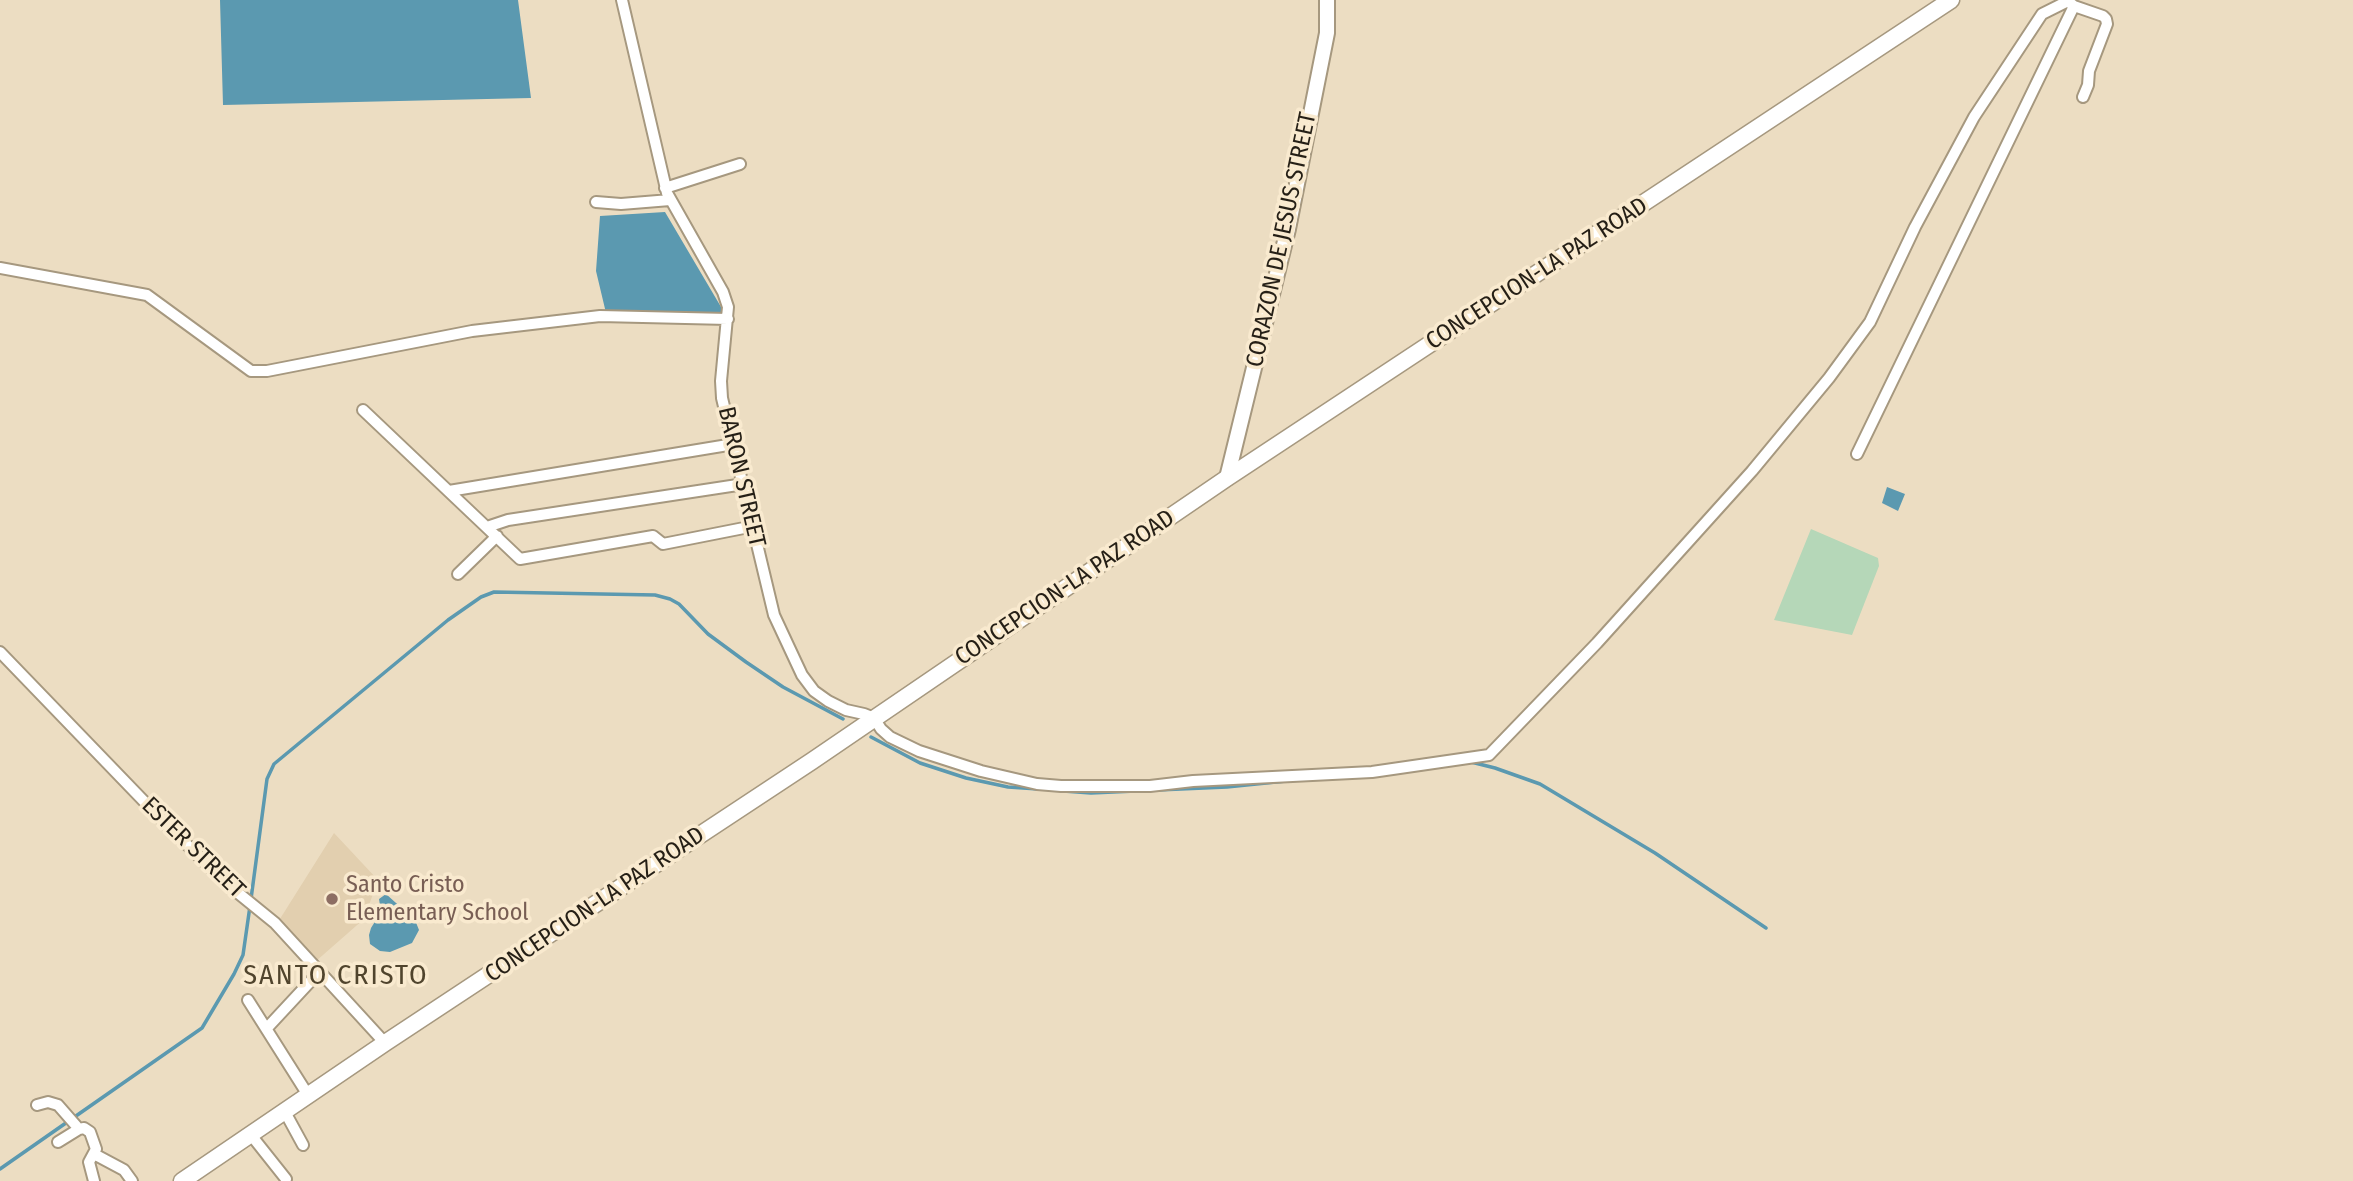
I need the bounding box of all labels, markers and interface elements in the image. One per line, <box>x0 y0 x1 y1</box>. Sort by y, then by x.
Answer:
street label: CORAZON DE JESUS STREET <box>1241 110 1323 370</box>
street label: CONCEPCION-LA PAZ ROAD <box>1421 192 1653 356</box>
street label: BARON STREET <box>711 404 771 550</box>
street label: CONCEPCION-LA PAZ ROAD <box>950 504 1180 672</box>
street label: ESTER STREET <box>135 792 251 904</box>
street label: CONCEPCION-LA PAZ ROAD <box>480 821 710 989</box>
place label: Santo Cristo Elementary School <box>346 871 529 927</box>
marker: Santo Cristo Elementary School <box>324 891 340 907</box>
district label: SANTO CRISTO <box>245 959 427 993</box>

